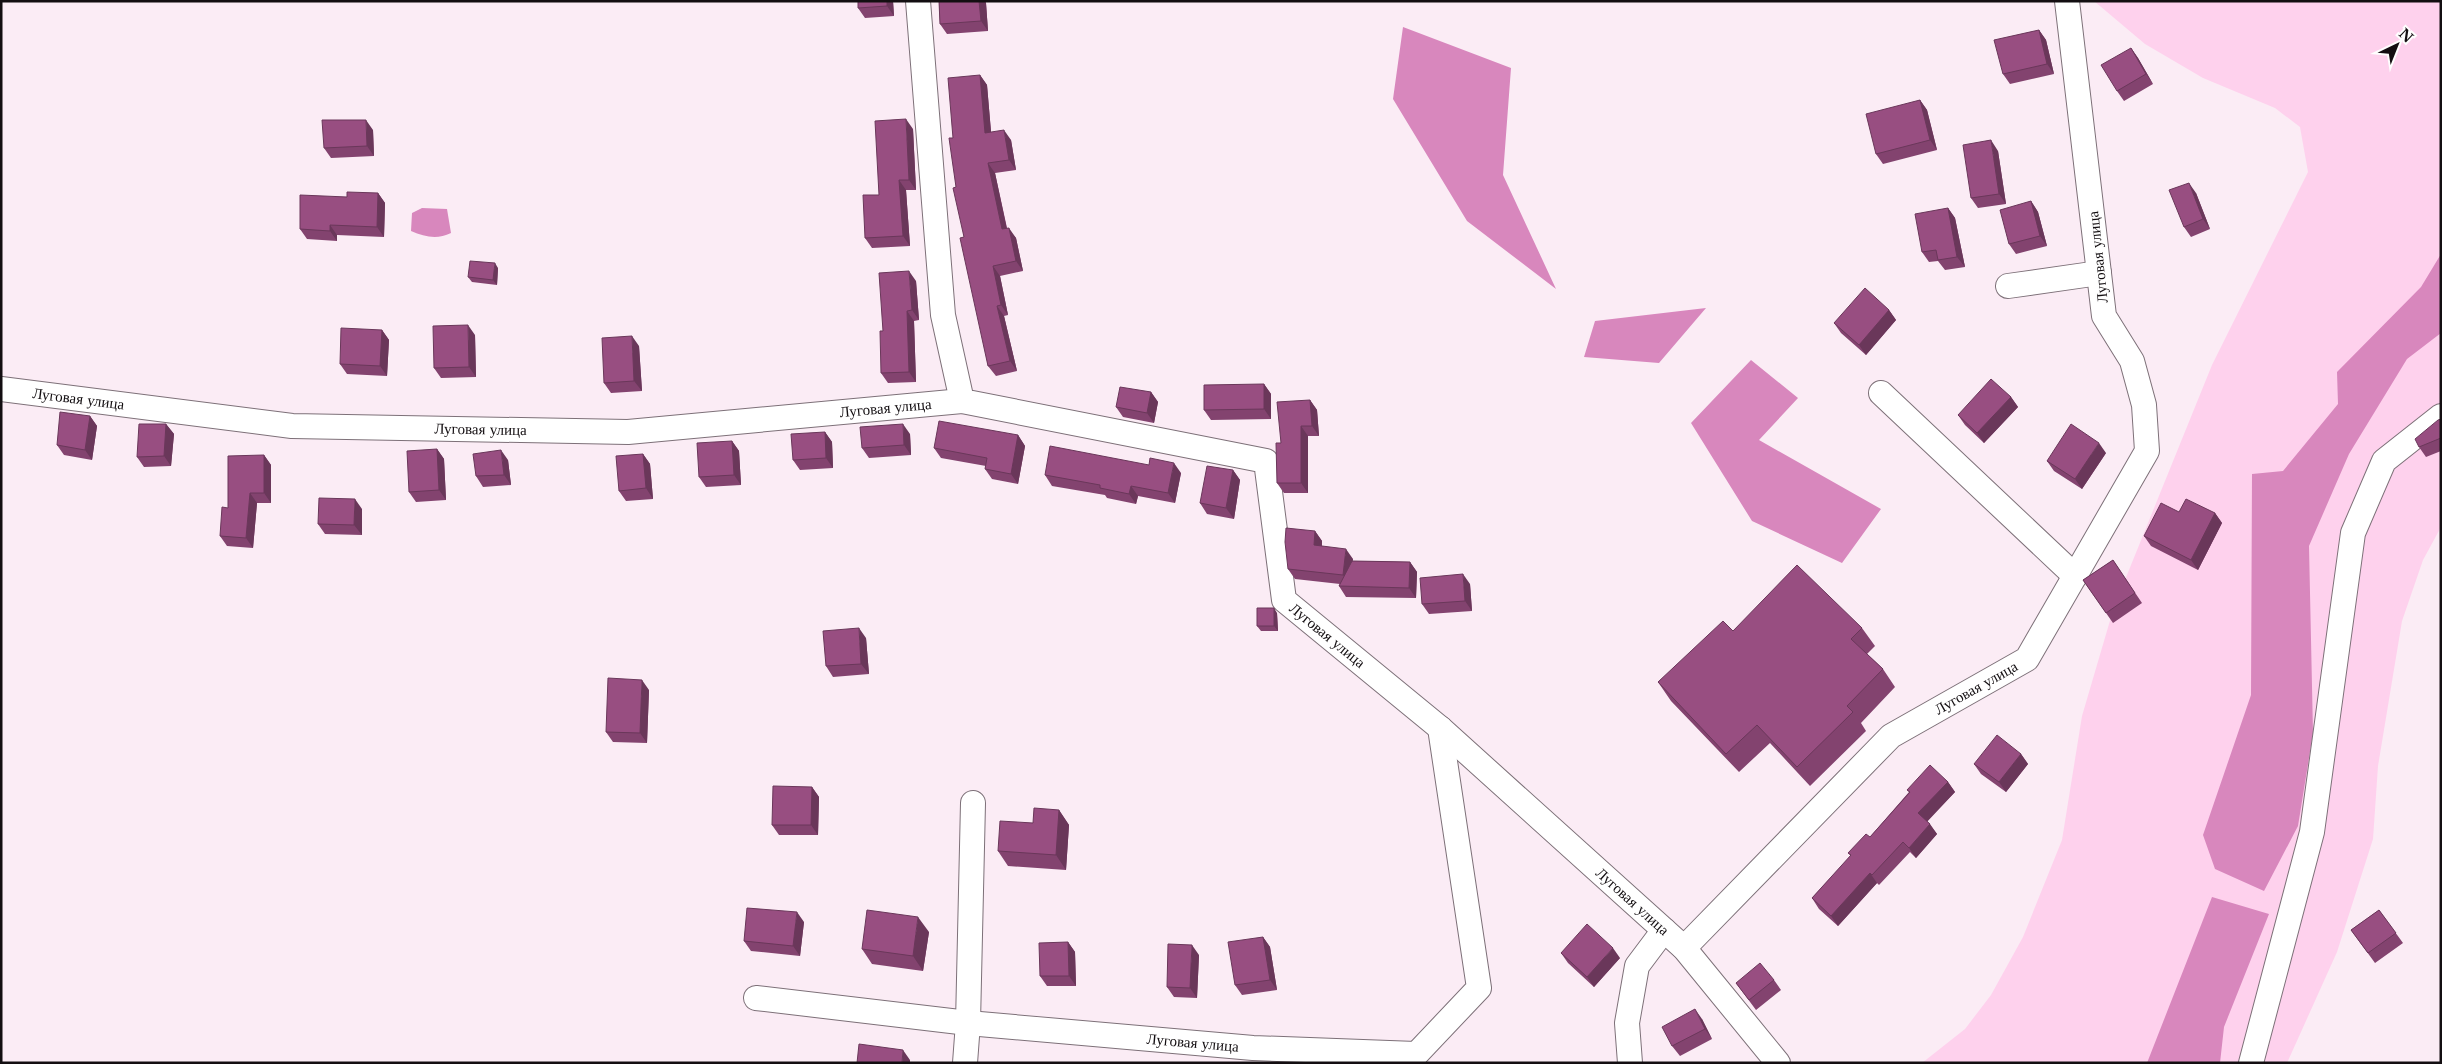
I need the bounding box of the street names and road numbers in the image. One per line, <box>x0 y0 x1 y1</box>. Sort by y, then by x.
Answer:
street label: Луговая улица <box>2083 210 2112 304</box>
street label: Луговая улица <box>31 383 126 414</box>
street label: Луговая улица <box>839 394 933 421</box>
street label: Луговая улица <box>434 419 527 439</box>
street label: Луговая улица <box>1286 598 1370 672</box>
street label: Луговая улица <box>1931 656 2021 718</box>
street label: Луговая улица <box>1592 863 1674 939</box>
street label: Луговая улица <box>1146 1029 1240 1056</box>

